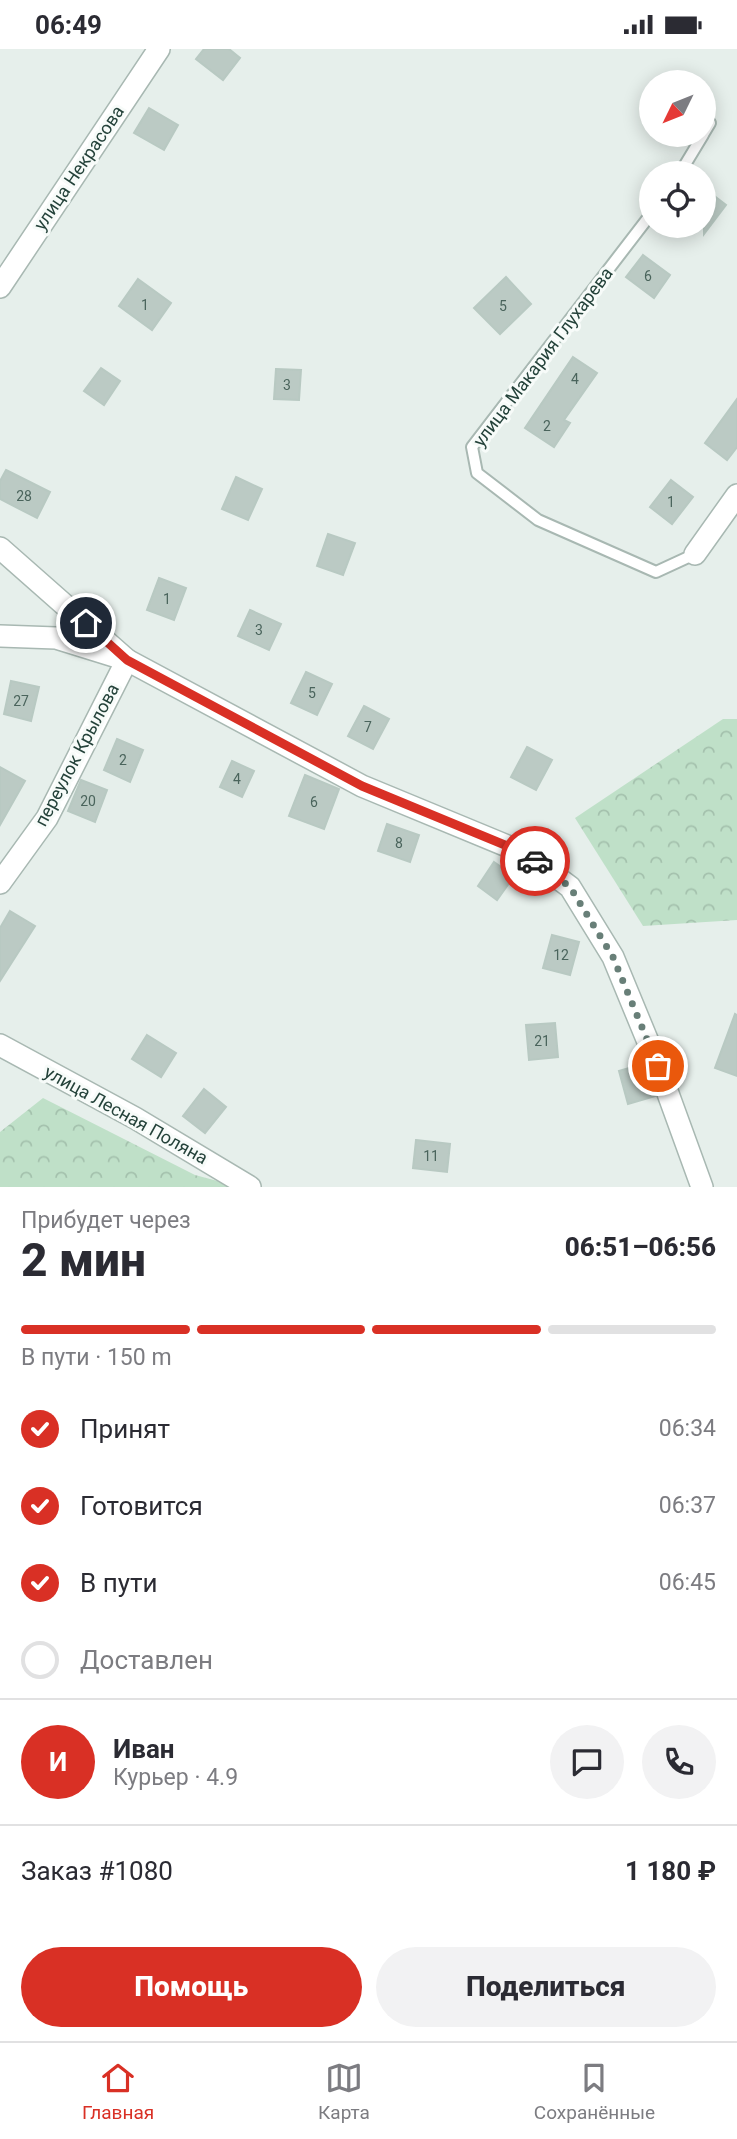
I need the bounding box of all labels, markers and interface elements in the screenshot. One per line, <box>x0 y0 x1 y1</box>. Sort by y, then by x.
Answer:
text: 06:49 <box>35 10 102 40</box>
north arrow <box>639 70 716 147</box>
map controls <box>639 70 716 238</box>
street label: улица Некрасова <box>29 101 128 234</box>
button: locate <box>639 161 716 238</box>
street label: улица Макария Глухарева <box>468 263 617 450</box>
house number: 6 <box>644 268 652 284</box>
house number: 1 <box>141 297 149 313</box>
house number: 5 <box>499 298 507 314</box>
house number: 4 <box>571 371 579 387</box>
house number: 3 <box>283 377 291 393</box>
house number: 2 <box>543 418 551 434</box>
house number: 28 <box>16 488 32 504</box>
house number: 1 <box>667 494 675 510</box>
house number: 1 <box>163 591 171 607</box>
pin <box>56 593 116 653</box>
icon: home <box>67 604 105 642</box>
house number: 3 <box>255 622 263 638</box>
street label: переулок Крылова <box>30 680 123 830</box>
house number: 5 <box>308 685 316 701</box>
house number: 27 <box>13 693 29 709</box>
house number: 7 <box>364 719 372 735</box>
house number: 2 <box>119 752 127 768</box>
house number: 4 <box>233 771 241 787</box>
house number: 20 <box>80 793 96 809</box>
house number: 6 <box>310 794 318 810</box>
courier <box>500 826 570 896</box>
house number: 8 <box>395 835 403 851</box>
icon: car <box>516 842 554 880</box>
house number: 12 <box>553 947 569 963</box>
house number: 21 <box>534 1033 550 1049</box>
pin <box>628 1036 688 1096</box>
icon: bag <box>639 1047 677 1085</box>
street label: улица Лесная Поляна <box>41 1061 212 1168</box>
house number: 11 <box>423 1148 439 1164</box>
text: Прибудет через <box>21 1207 191 1234</box>
text: 06:51–06:56 <box>565 1232 716 1262</box>
text: 2 мин <box>21 1233 146 1287</box>
text: В пути · 150 m <box>21 1344 172 1371</box>
icon: check <box>21 1410 59 1448</box>
text: Принят <box>80 1414 170 1444</box>
text: 06:34 <box>659 1415 716 1442</box>
icon: check <box>21 1487 59 1525</box>
text: Готовится <box>80 1491 203 1521</box>
text: 06:37 <box>659 1492 716 1519</box>
icon: check <box>21 1564 59 1602</box>
text: В пути <box>80 1568 157 1598</box>
text: 06:45 <box>659 1569 716 1596</box>
text: Доставлен <box>80 1645 213 1675</box>
button: chat <box>550 1725 624 1799</box>
button: phone <box>642 1725 716 1799</box>
text: Иван <box>113 1734 175 1764</box>
text: И <box>49 1747 67 1777</box>
text: Курьер · 4.9 <box>113 1764 238 1791</box>
text: Заказ #1080 <box>21 1856 173 1886</box>
text: 1 180 ₽ <box>625 1856 716 1886</box>
button: Помощь <box>21 1947 362 2027</box>
button: Поделиться <box>376 1947 716 2027</box>
tab: Главная <box>82 2059 154 2124</box>
tab: Карта <box>318 2059 370 2124</box>
tab: Сохранённые <box>534 2059 655 2124</box>

